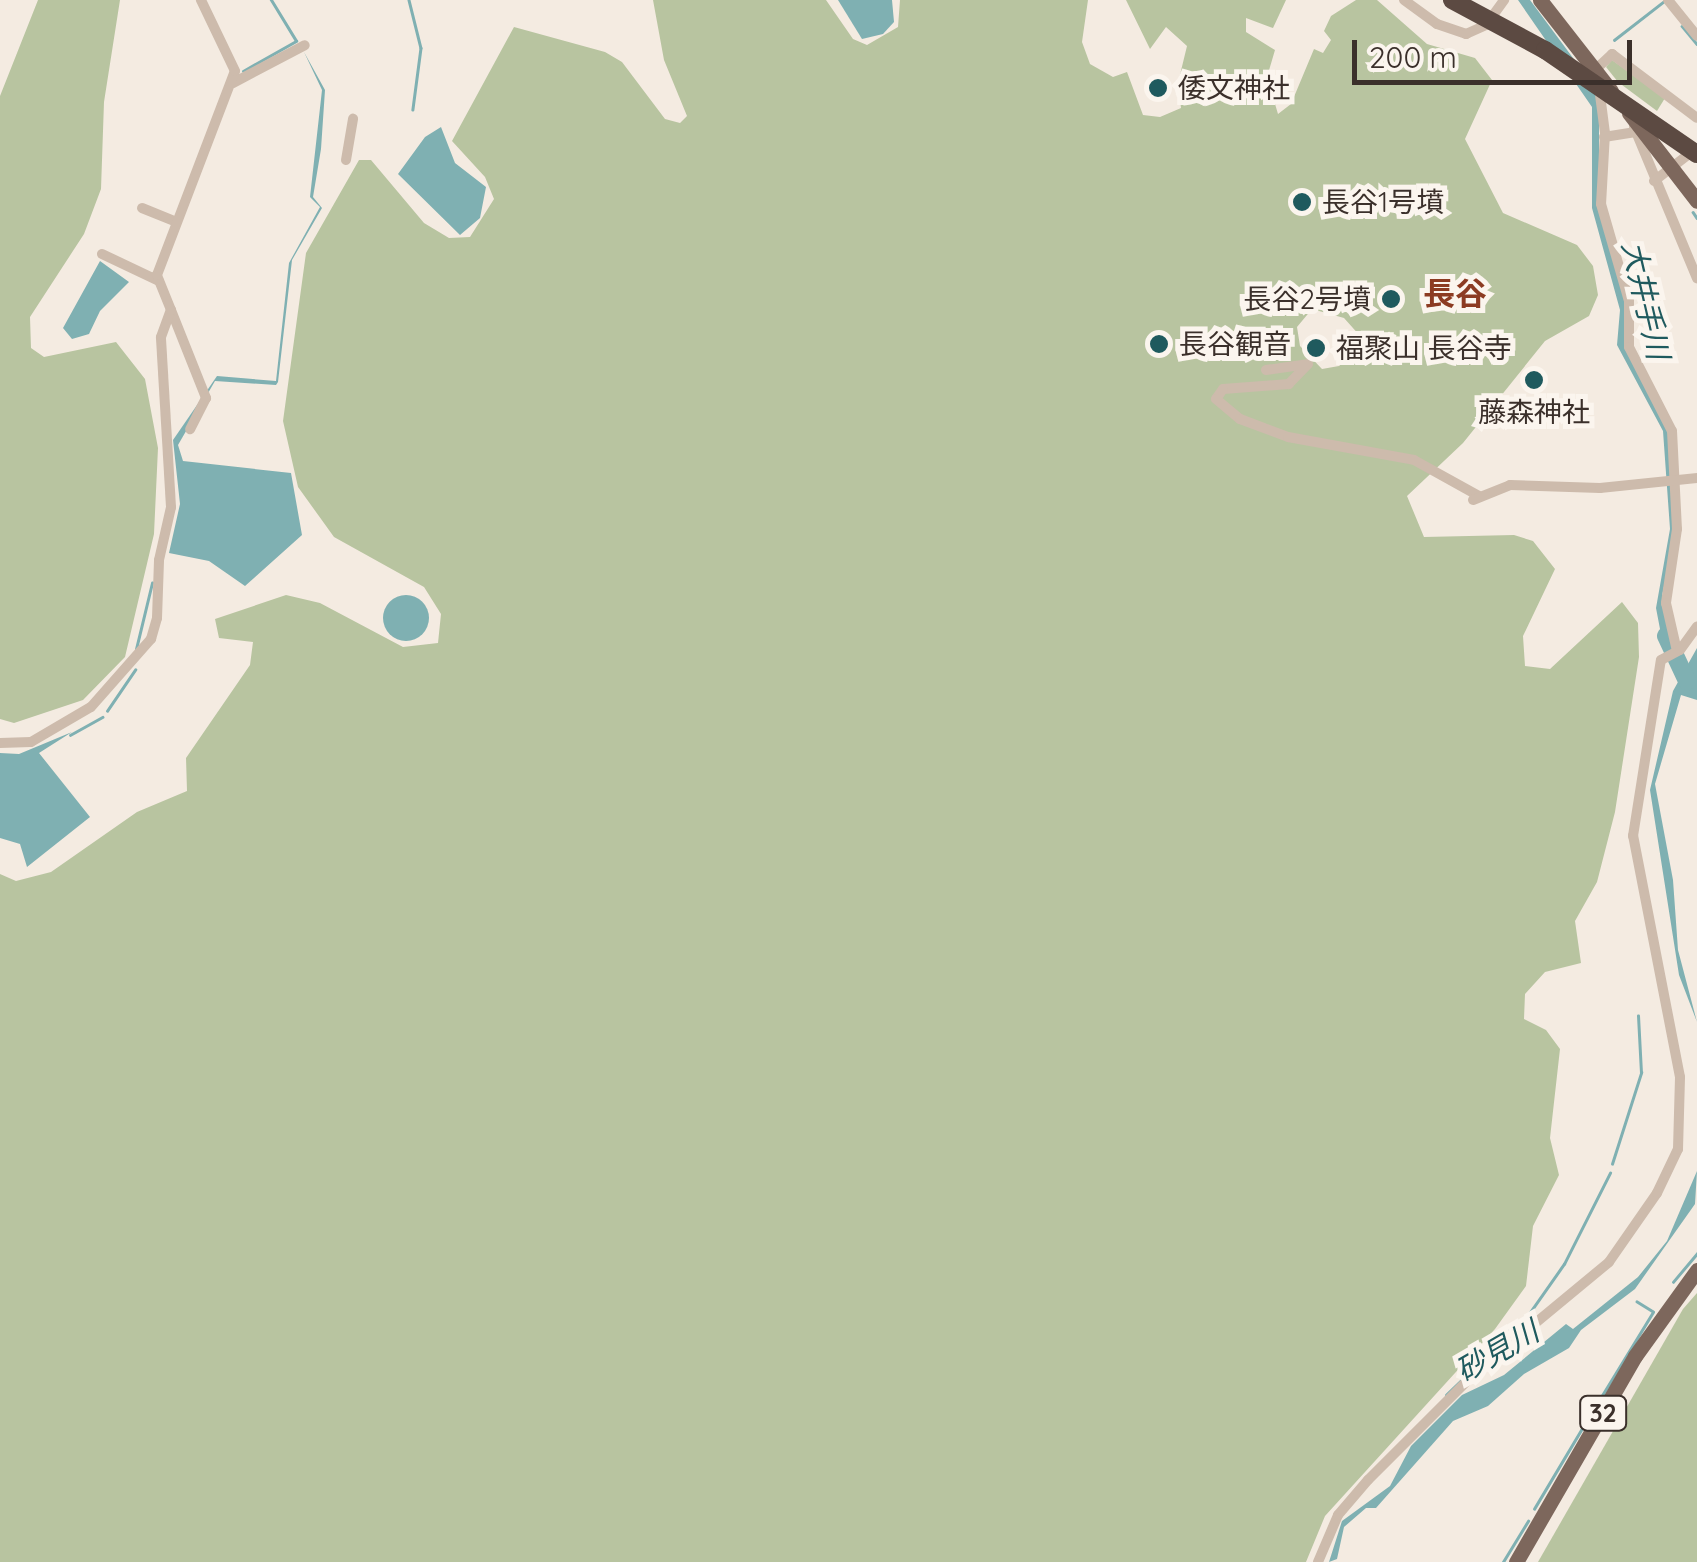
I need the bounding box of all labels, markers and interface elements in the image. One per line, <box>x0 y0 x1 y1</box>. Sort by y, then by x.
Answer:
scale bar <box>1357 20 1637 82</box>
text: 200 m <box>1369 38 1457 76</box>
place label: 倭文神社 <box>1178 71 1290 105</box>
marker: 倭文神社 <box>1147 77 1169 99</box>
place label: 長谷1号墳 <box>1322 185 1444 219</box>
marker: 長谷1号墳 <box>1291 191 1313 213</box>
water label: 大井手川 <box>1615 237 1677 363</box>
district label: 長谷 <box>1423 274 1487 312</box>
place label: 長谷2号墳 <box>1243 282 1371 316</box>
marker: 長谷2号墳 <box>1380 288 1402 310</box>
place label: 長谷観音 <box>1179 327 1291 361</box>
place label: 福聚山 長谷寺 <box>1336 331 1512 365</box>
marker: 長谷観音 <box>1148 333 1170 355</box>
marker: 福聚山 長谷寺 <box>1305 337 1327 359</box>
marker: 藤森神社 <box>1523 369 1545 391</box>
place label: 藤森神社 <box>1478 395 1590 429</box>
water label: 砂見川 <box>1449 1313 1545 1389</box>
road number: 32 <box>1578 1393 1628 1433</box>

